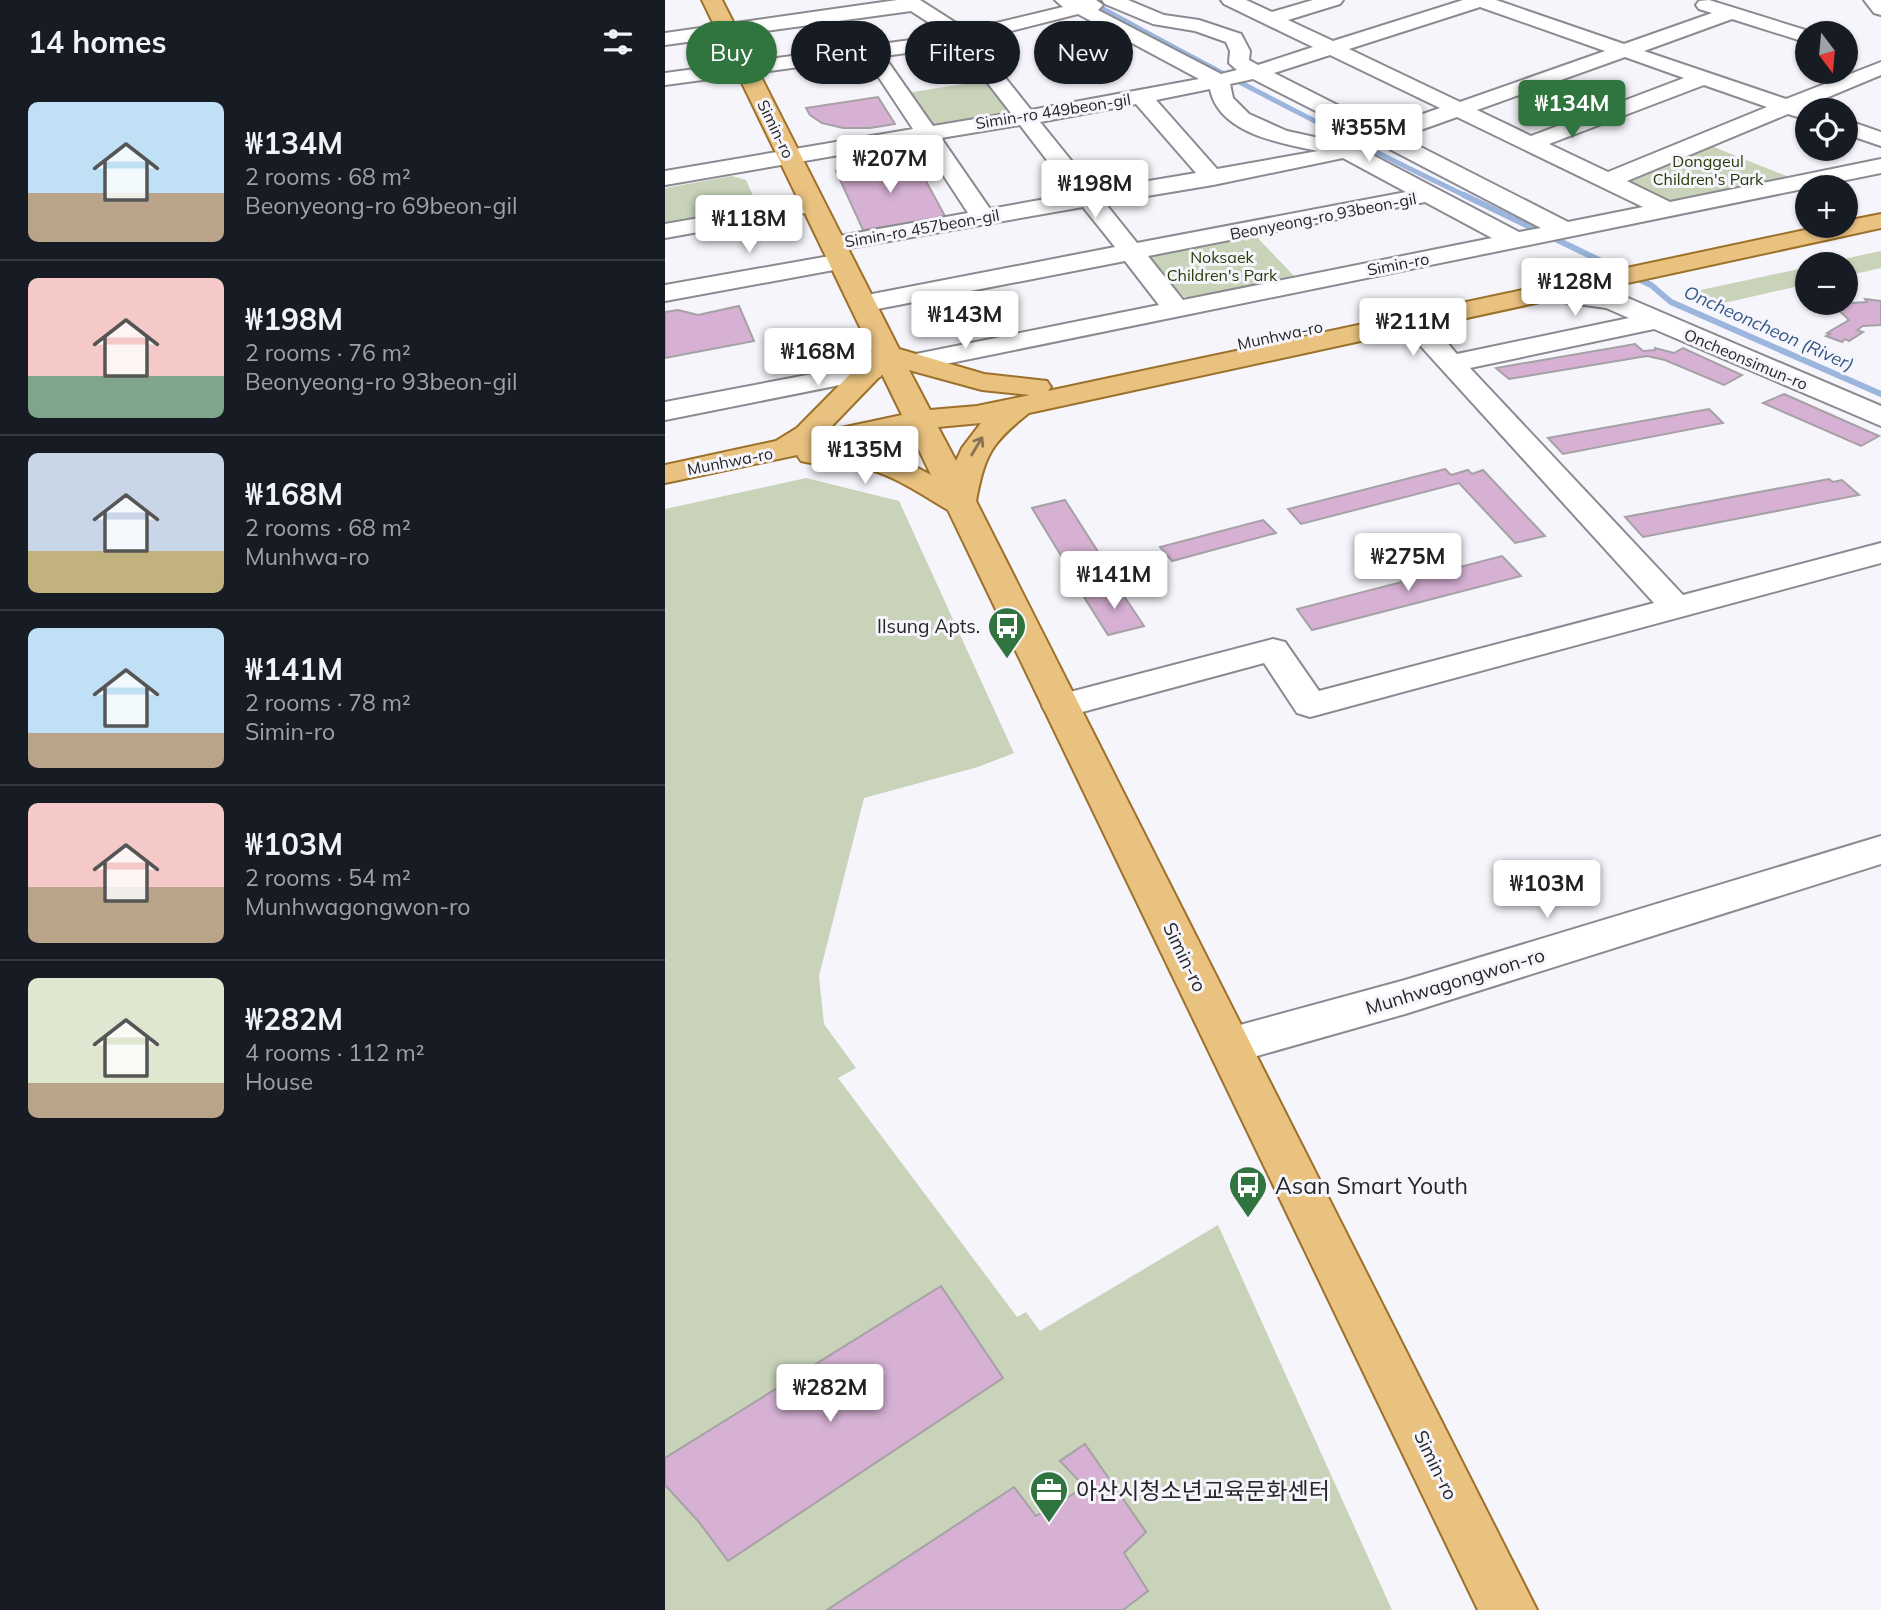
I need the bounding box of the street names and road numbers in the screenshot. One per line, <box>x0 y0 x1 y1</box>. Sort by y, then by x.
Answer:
street label: Simin-ro 449beon-gil <box>974 89 1132 133</box>
street label: Simin-ro <box>753 96 799 162</box>
street label: Beonyeong-ro 93beon-gil <box>1228 188 1418 244</box>
street label: Simin-ro 457beon-gil <box>843 205 1001 251</box>
street label: Simin-ro <box>1365 248 1431 280</box>
street label: Munhwa-ro <box>1236 316 1324 354</box>
street label: Oncheonsimun-ro <box>1681 324 1811 394</box>
street label: Munhwa-ro <box>686 443 774 479</box>
street label: Simin-ro <box>1158 918 1212 996</box>
street label: Munhwagongwon-ro <box>1362 942 1548 1020</box>
street label: Simin-ro <box>1409 1426 1463 1504</box>

